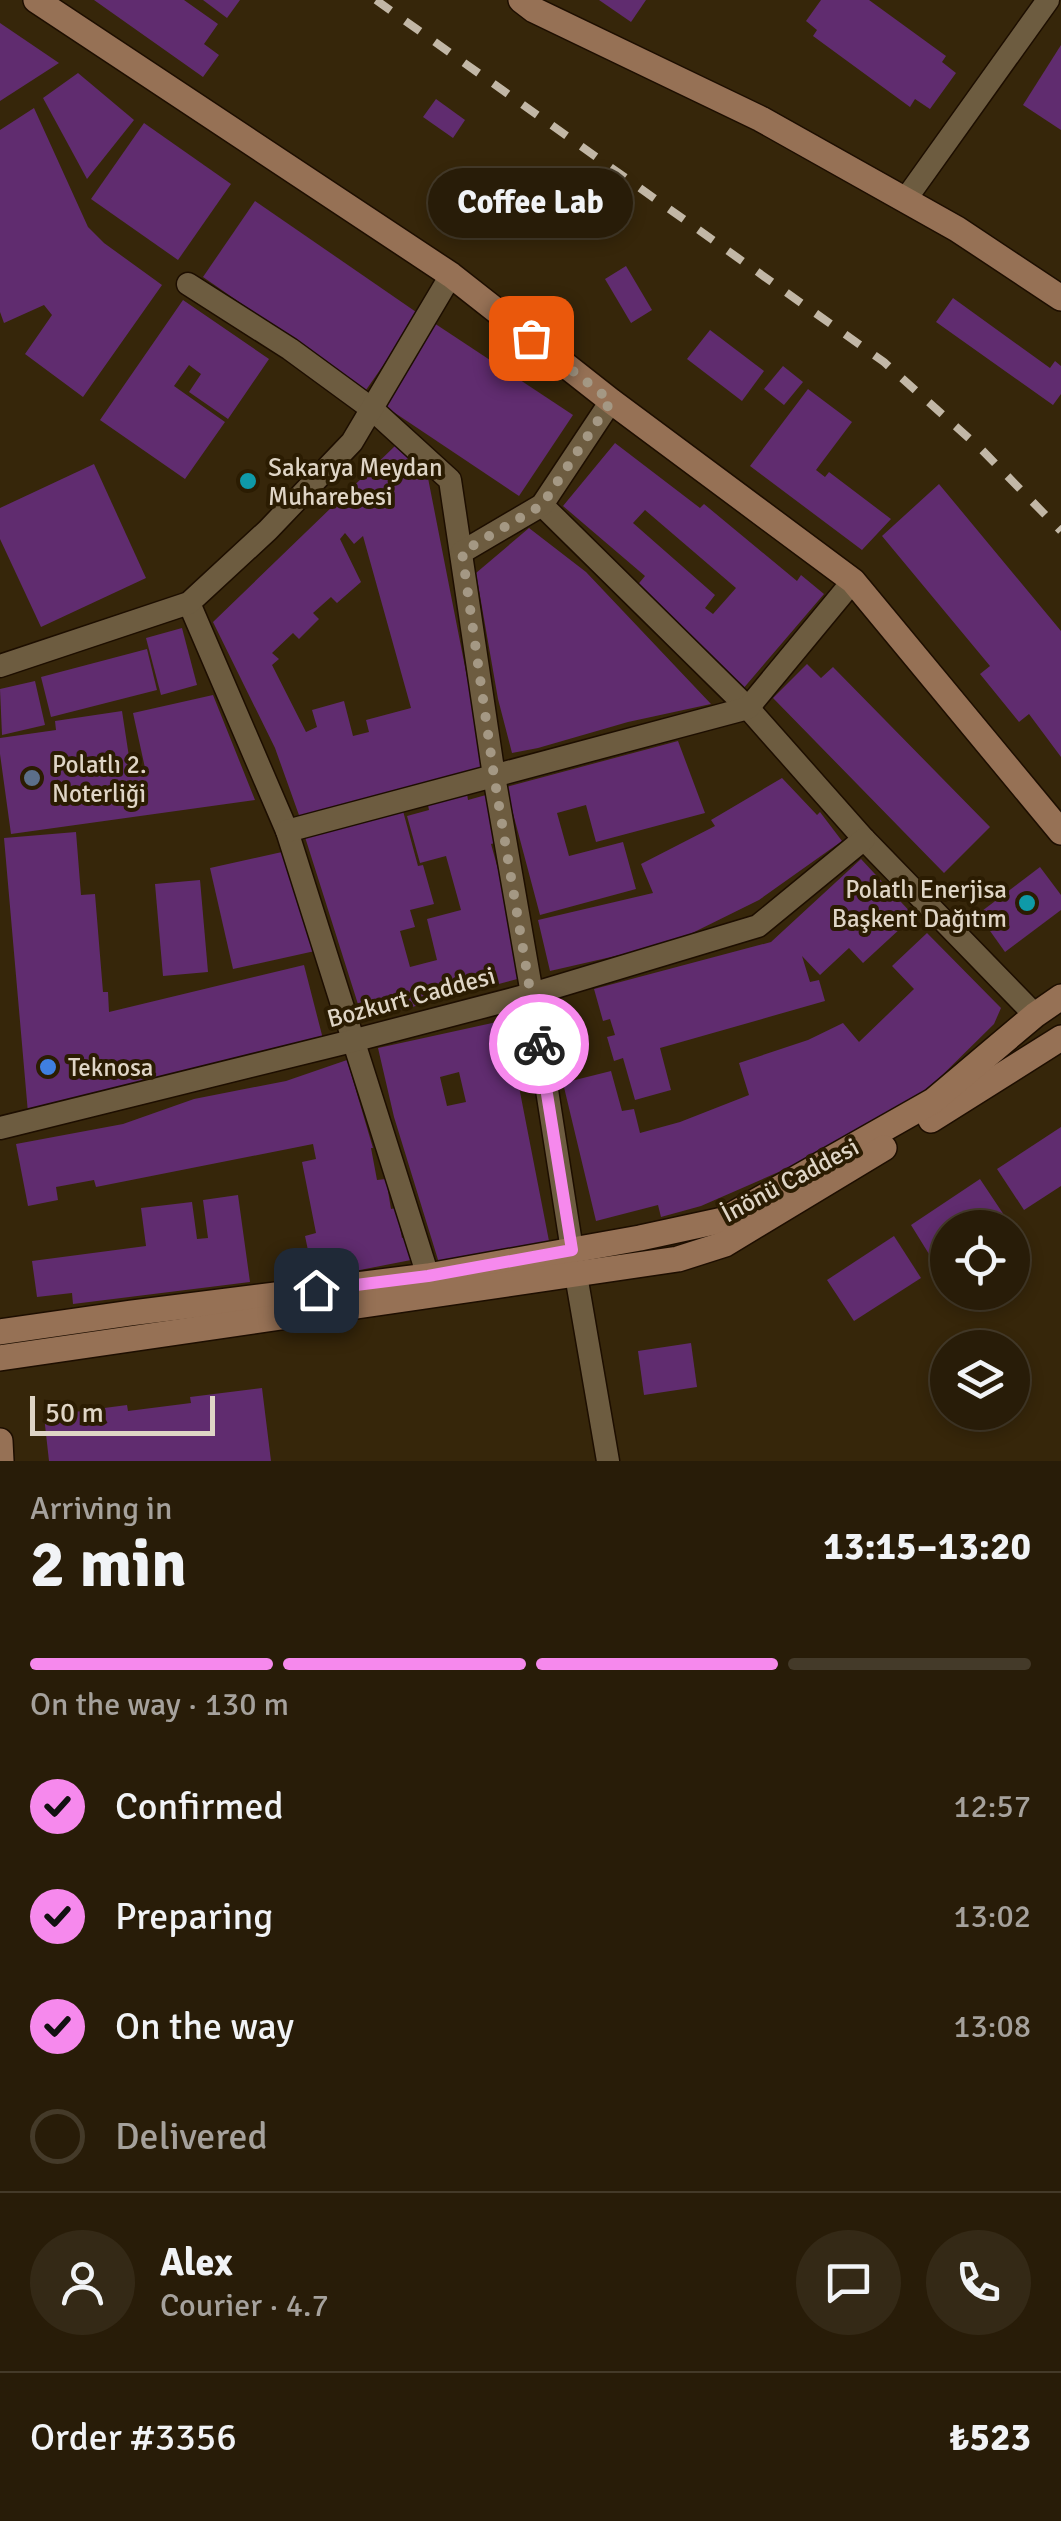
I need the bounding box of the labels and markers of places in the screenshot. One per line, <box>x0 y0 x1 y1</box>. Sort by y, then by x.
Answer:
callout: Coffee Lab <box>428 168 634 238</box>
pin <box>489 296 574 381</box>
place label: Sakarya Meydan Muharebesi <box>268 452 443 512</box>
marker: Sakarya Meydan Muharebesi <box>237 470 259 492</box>
place label: Polatlı 2. Noterliği <box>52 749 147 809</box>
marker: Polatlı 2. Noterliği <box>21 767 43 789</box>
place label: Polatlı Enerjisa Başkent Dağıtım <box>832 874 1007 934</box>
marker: Polatlı Enerjisa Başkent Dağıtım <box>1016 892 1038 914</box>
place label: Teknosa <box>68 1052 154 1083</box>
marker: Teknosa <box>37 1056 59 1078</box>
pin <box>274 1248 359 1333</box>

